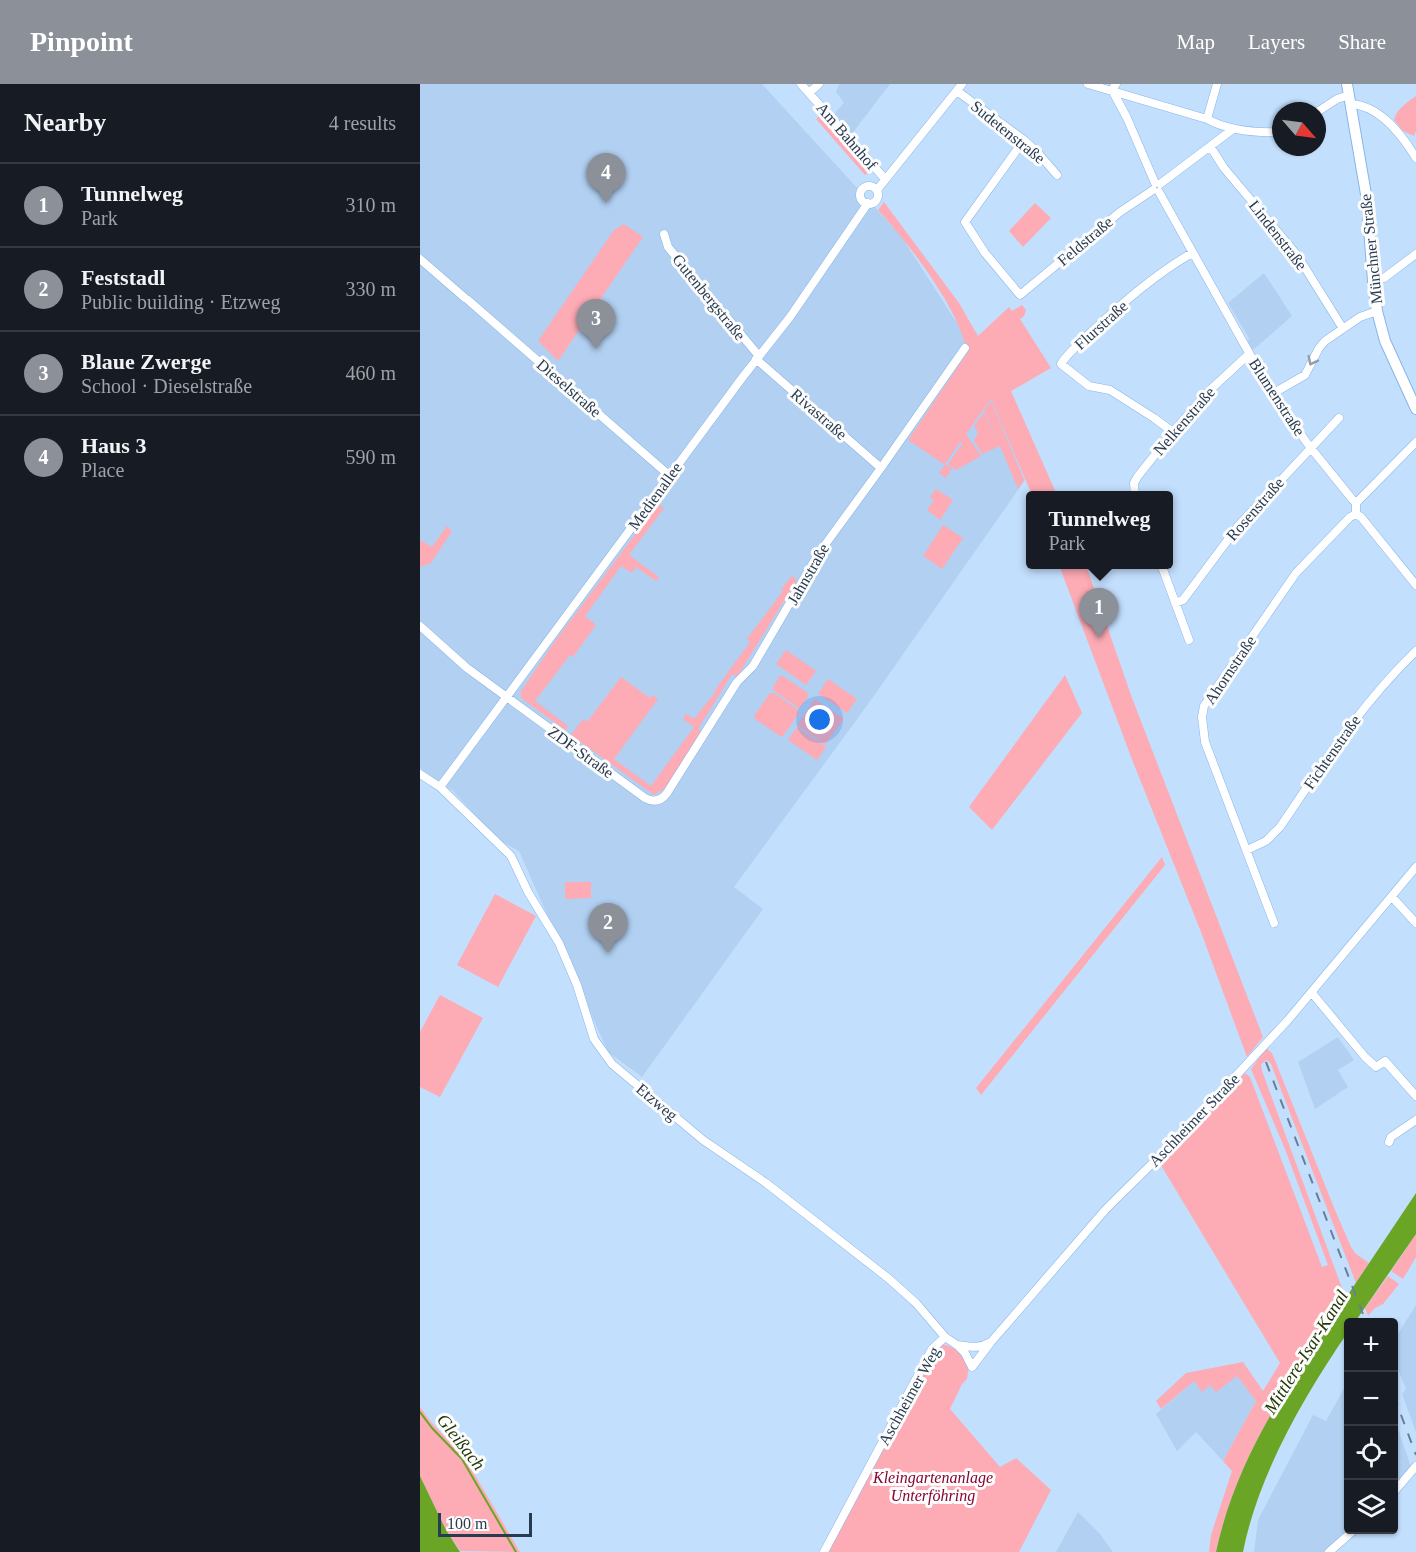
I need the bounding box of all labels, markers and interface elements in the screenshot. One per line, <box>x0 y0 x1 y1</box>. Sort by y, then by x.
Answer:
text: Pinpoint <box>30 26 133 57</box>
text: Map <box>1177 30 1215 54</box>
text: Layers <box>1248 30 1305 54</box>
text: Share <box>1338 30 1386 54</box>
street label: Sudetenstraße <box>968 97 1048 167</box>
street label: Am Bahnhof <box>813 99 881 173</box>
north arrow <box>1272 102 1326 156</box>
text: Nearby <box>24 108 106 137</box>
text: 4 results <box>329 112 396 134</box>
pin: 4 <box>586 154 626 203</box>
text: Tunnelweg <box>81 181 183 206</box>
street label: Münchner Straße <box>1357 193 1385 305</box>
text: 1 <box>39 194 49 216</box>
text: 310 m <box>345 194 396 216</box>
street label: Lindenstraße <box>1246 197 1310 273</box>
text: Park <box>81 207 118 229</box>
street label: Feldstraße <box>1054 213 1116 269</box>
street label: Gutenbergstraße <box>668 251 749 344</box>
text: Feststadl <box>81 265 165 290</box>
text: 2 <box>39 278 49 300</box>
text: 330 m <box>345 278 396 300</box>
text: Public building · Etzweg <box>81 291 280 313</box>
street label: Flurstraße <box>1071 297 1131 353</box>
pin: 3 <box>576 300 615 349</box>
text: Blaue Zwerge <box>81 349 211 374</box>
street label: Blumenstraße <box>1246 355 1308 439</box>
one-way arrow <box>1308 355 1319 366</box>
street label: Dieselstraße <box>534 356 604 420</box>
text: 3 <box>39 362 49 384</box>
text: 460 m <box>345 362 396 384</box>
text: School · Dieselstraße <box>81 375 252 397</box>
street label: Nelkenstraße <box>1150 384 1218 458</box>
street label: Rivastraße <box>788 385 850 443</box>
text: Haus 3 <box>81 433 146 458</box>
text: 4 <box>39 446 49 468</box>
text: 590 m <box>345 446 396 468</box>
text: Place <box>81 459 124 481</box>
street label: Medienallee <box>625 459 685 533</box>
street label: Rosenstraße <box>1223 474 1287 544</box>
popup <box>1026 491 1173 569</box>
text: Tunnelweg <box>1049 506 1150 531</box>
text: Park <box>1049 532 1085 554</box>
street label: Jahnstraße <box>784 541 832 607</box>
pin: 1 <box>1080 588 1118 638</box>
street label: Ahornstraße <box>1201 632 1259 708</box>
your location <box>805 705 834 734</box>
street label: Fichtenstraße <box>1300 712 1364 792</box>
street label: ZDF-Straße <box>545 723 617 781</box>
pin: 2 <box>588 904 627 953</box>
street label: Aschheimer Straße <box>1145 1070 1243 1170</box>
street label: Etzweg <box>633 1080 681 1125</box>
water label: Mittlere-Isar-Kanal <box>1259 1287 1352 1418</box>
map controls <box>1344 1318 1398 1534</box>
button: + <box>1344 1318 1398 1372</box>
street label: Aschheimer Weg <box>875 1344 944 1449</box>
button: − <box>1344 1372 1398 1426</box>
water label: Gleißach <box>433 1410 489 1474</box>
button: locate <box>1344 1426 1398 1480</box>
park label: Kleingartenanlage Unterföhring <box>872 1469 993 1505</box>
button: layers <box>1344 1480 1398 1534</box>
scale bar <box>438 1510 532 1538</box>
text: 100 m <box>447 1515 487 1532</box>

